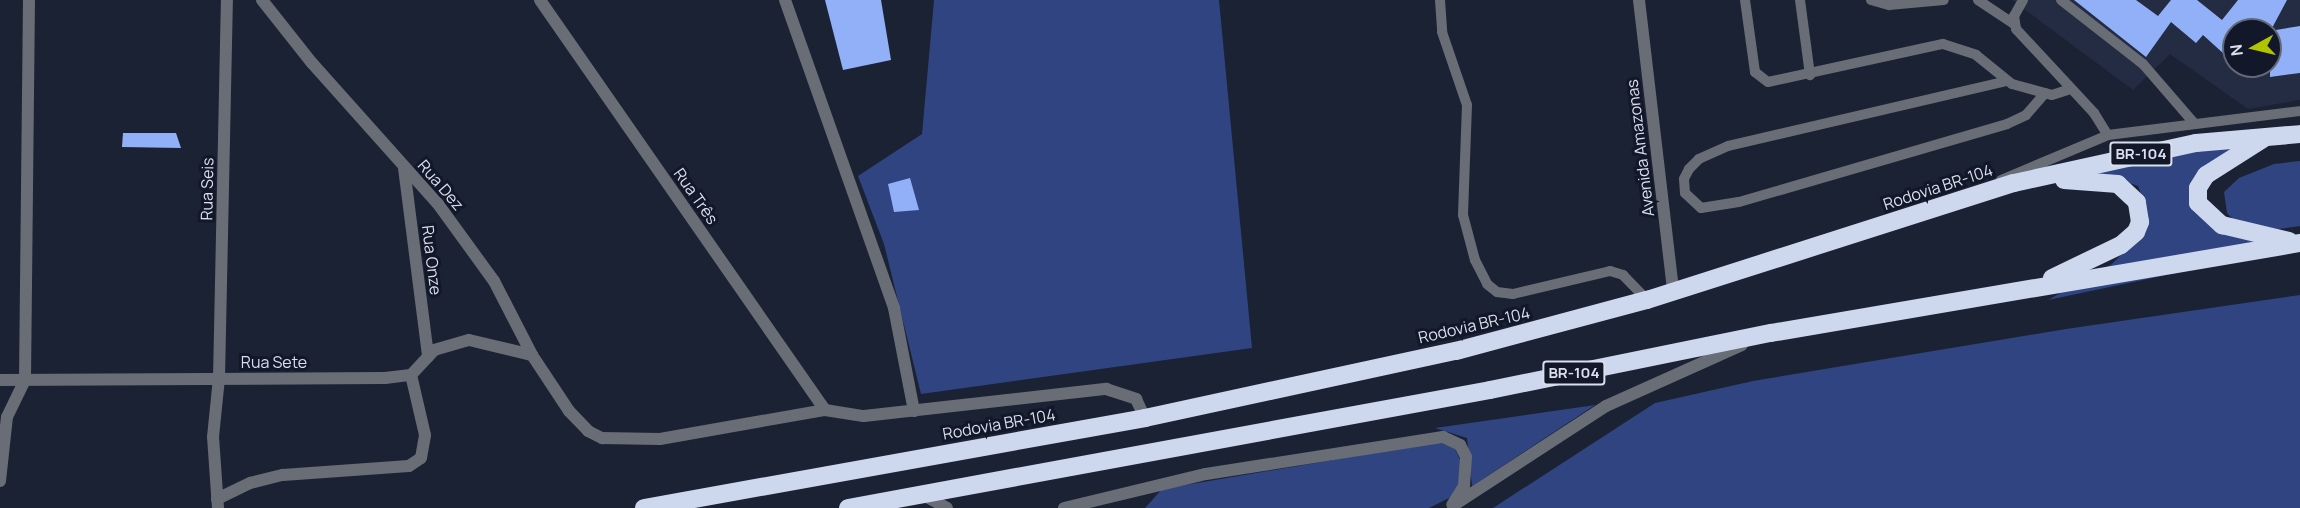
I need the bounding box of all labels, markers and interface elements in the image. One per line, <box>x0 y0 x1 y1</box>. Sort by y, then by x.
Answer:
north arrow <box>2222 18 2282 78</box>
text: N <box>2224 43 2248 57</box>
street label: Avenida Amazonas <box>1622 78 1658 218</box>
road number: BR-104 <box>2108 142 2174 166</box>
street label: Rua Dez <box>414 156 468 214</box>
street label: Rua Seis <box>197 157 217 221</box>
street label: Rodovia BR-104 <box>1881 160 1995 214</box>
street label: Rua Três <box>670 164 722 228</box>
street label: Rua Onze <box>418 224 446 296</box>
street label: Rodovia BR-104 <box>1416 303 1532 347</box>
street label: Rua Sete <box>241 352 307 372</box>
road number: BR-104 <box>1541 361 1607 385</box>
street label: Rodovia BR-104 <box>941 405 1057 443</box>

